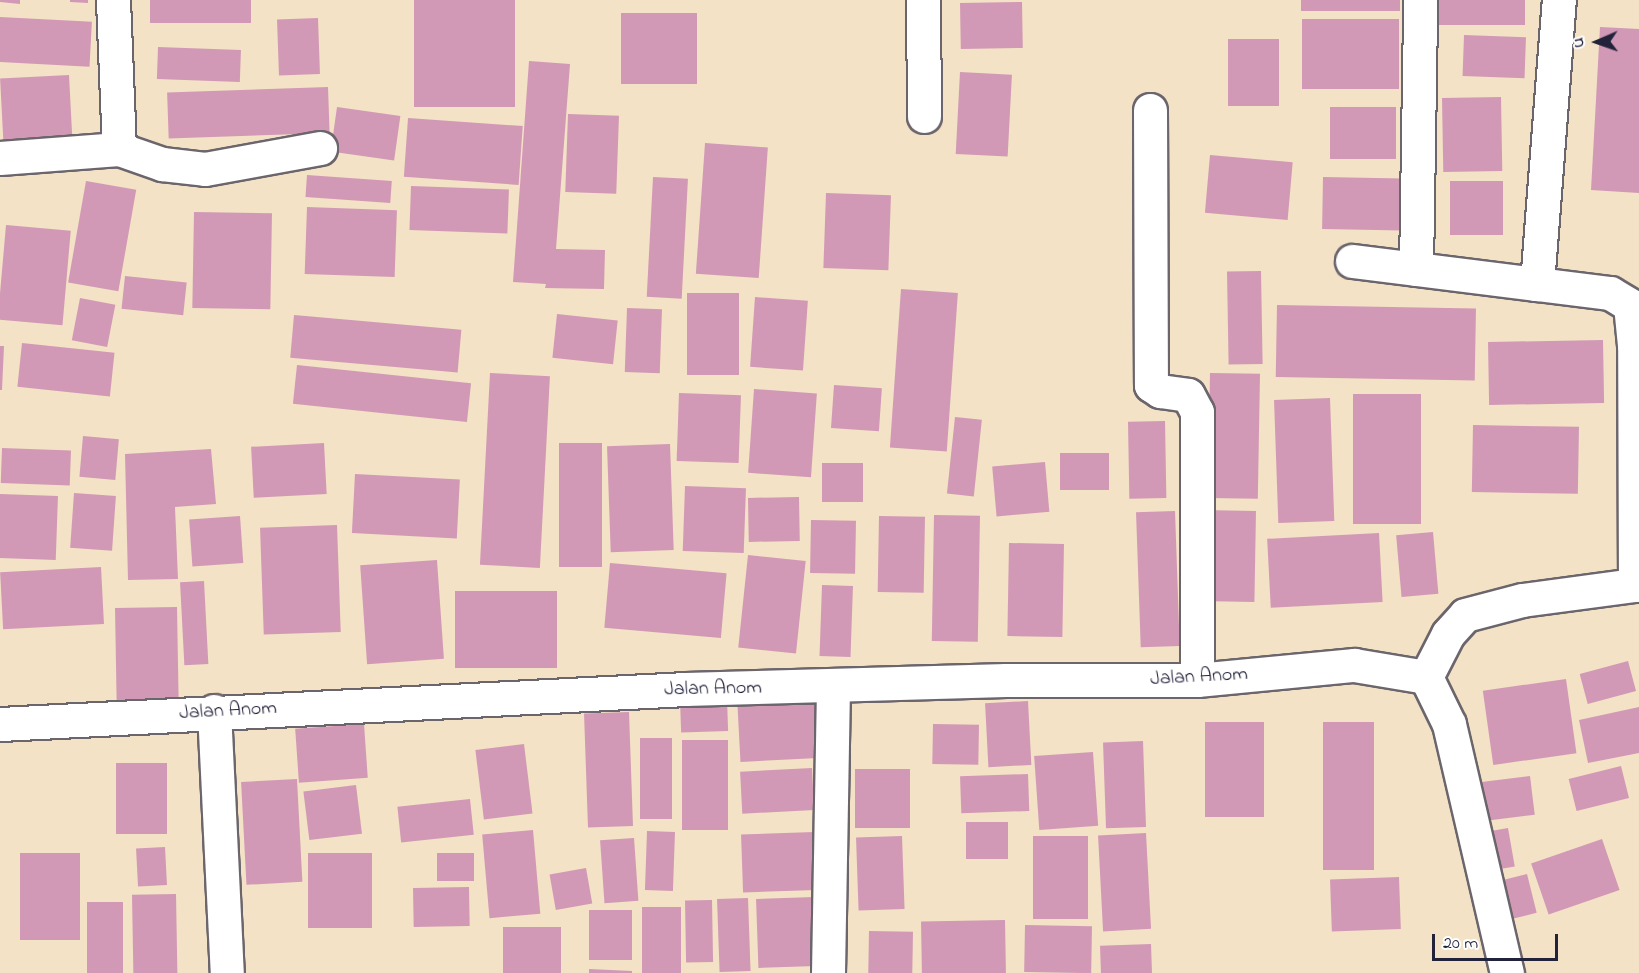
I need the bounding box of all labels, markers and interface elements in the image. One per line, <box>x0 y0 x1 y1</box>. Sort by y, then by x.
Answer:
north arrow <box>1567 12 1627 72</box>
text: U <box>1567 37 1591 48</box>
street label: Jalan Anom <box>1150 662 1248 692</box>
street label: Jalan Anom <box>664 676 762 702</box>
street label: Jalan Anom <box>179 696 277 726</box>
scale bar <box>1435 922 1561 960</box>
text: 20 m <box>1443 931 1478 957</box>

